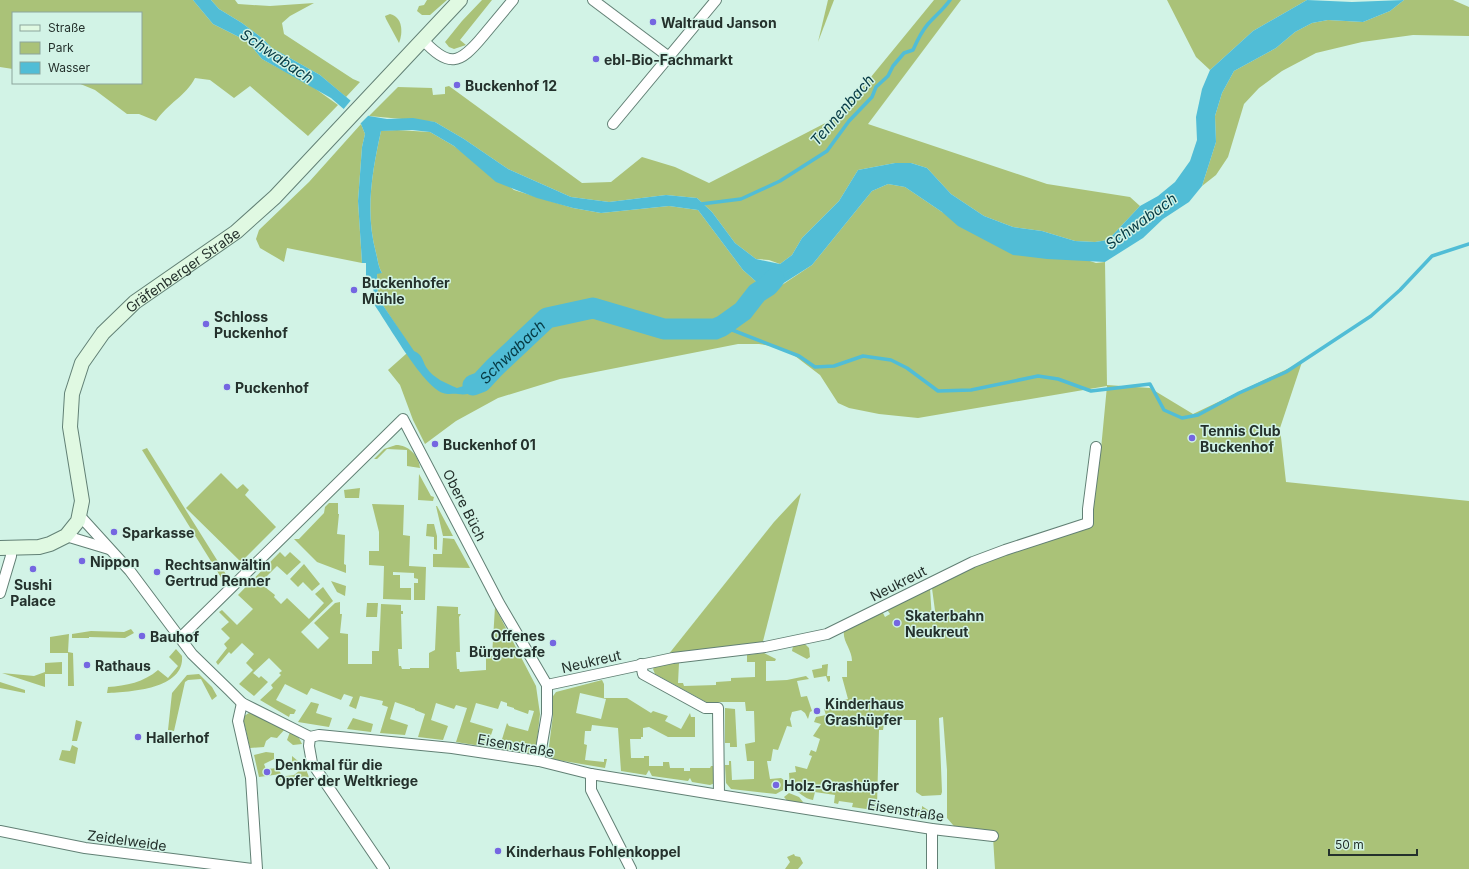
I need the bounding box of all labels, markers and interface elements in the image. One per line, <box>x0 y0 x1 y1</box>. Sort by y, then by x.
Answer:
legend <box>12 12 142 84</box>
place label: Waltraud Janson <box>661 14 777 31</box>
marker: Waltraud Janson <box>648 17 658 27</box>
text: Straße <box>48 20 85 35</box>
water label: Schwabach <box>237 25 317 87</box>
text: Park <box>48 40 74 55</box>
place label: ebl-Bio-Fachmarkt <box>604 51 733 68</box>
marker: ebl-Bio-Fachmarkt <box>591 54 601 64</box>
text: Wasser <box>48 60 91 75</box>
water label: Tennenbach <box>806 70 878 150</box>
place label: Buckenhof 12 <box>465 77 557 94</box>
marker: Buckenhof 12 <box>452 80 462 90</box>
water label: Schwabach <box>1101 189 1181 253</box>
street label: Gräfenberger Straße <box>121 224 243 316</box>
place label: Buckenhofer Mühle <box>362 274 450 307</box>
marker: Buckenhofer Mühle <box>349 285 359 295</box>
place label: Schloss Puckenhof <box>214 308 288 341</box>
water label: Schwabach <box>475 315 549 387</box>
marker: Schloss Puckenhof <box>201 319 211 329</box>
place label: Puckenhof <box>235 379 309 396</box>
marker: Puckenhof <box>222 382 232 392</box>
place label: Tennis Club Buckenhof <box>1200 422 1281 455</box>
marker: Tennis Club Buckenhof <box>1187 433 1197 443</box>
place label: Buckenhof 01 <box>443 436 536 453</box>
marker: Buckenhof 01 <box>430 439 440 449</box>
street label: Obere Büch <box>440 466 490 544</box>
place label: Sparkasse <box>122 524 194 541</box>
marker: Sparkasse <box>109 527 119 537</box>
place label: Nippon <box>90 553 139 570</box>
marker: Nippon <box>77 556 87 566</box>
place label: Rechtsanwältin Gertrud Renner <box>165 556 271 589</box>
street label: Neukreut <box>867 561 929 604</box>
marker: Sushi Palace <box>28 564 38 574</box>
marker: Rechtsanwältin Gertrud Renner <box>152 567 162 577</box>
place label: Sushi Palace <box>10 576 56 609</box>
place label: Skaterbahn Neukreut <box>905 607 984 640</box>
marker: Skaterbahn Neukreut <box>892 618 902 628</box>
place label: Offenes Bürgercafe <box>469 627 545 660</box>
place label: Bauhof <box>150 628 199 645</box>
marker: Bauhof <box>137 631 147 641</box>
marker: Offenes Bürgercafe <box>548 638 558 648</box>
street label: Neukreut <box>559 646 623 676</box>
place label: Rathaus <box>95 657 151 674</box>
marker: Rathaus <box>82 660 92 670</box>
place label: Kinderhaus Grashüpfer <box>825 695 904 728</box>
marker: Kinderhaus Grashüpfer <box>812 706 822 716</box>
place label: Hallerhof <box>146 729 210 746</box>
street label: Eisenstraße <box>476 730 556 760</box>
marker: Hallerhof <box>133 732 143 742</box>
place label: Denkmal für die Opfer der Weltkriege <box>275 756 418 789</box>
marker: Denkmal für die Opfer der Weltkriege <box>262 767 272 777</box>
place label: Holz-Grashüpfer <box>784 777 899 794</box>
marker: Holz-Grashüpfer <box>771 780 781 790</box>
street label: Eisenstraße <box>866 796 946 824</box>
street label: Zeidelweide <box>86 826 168 854</box>
scale bar <box>1329 831 1417 857</box>
text: 50 m <box>1335 837 1364 852</box>
place label: Kinderhaus Fohlenkoppel <box>506 843 681 860</box>
marker: Kinderhaus Fohlenkoppel <box>493 846 503 856</box>

